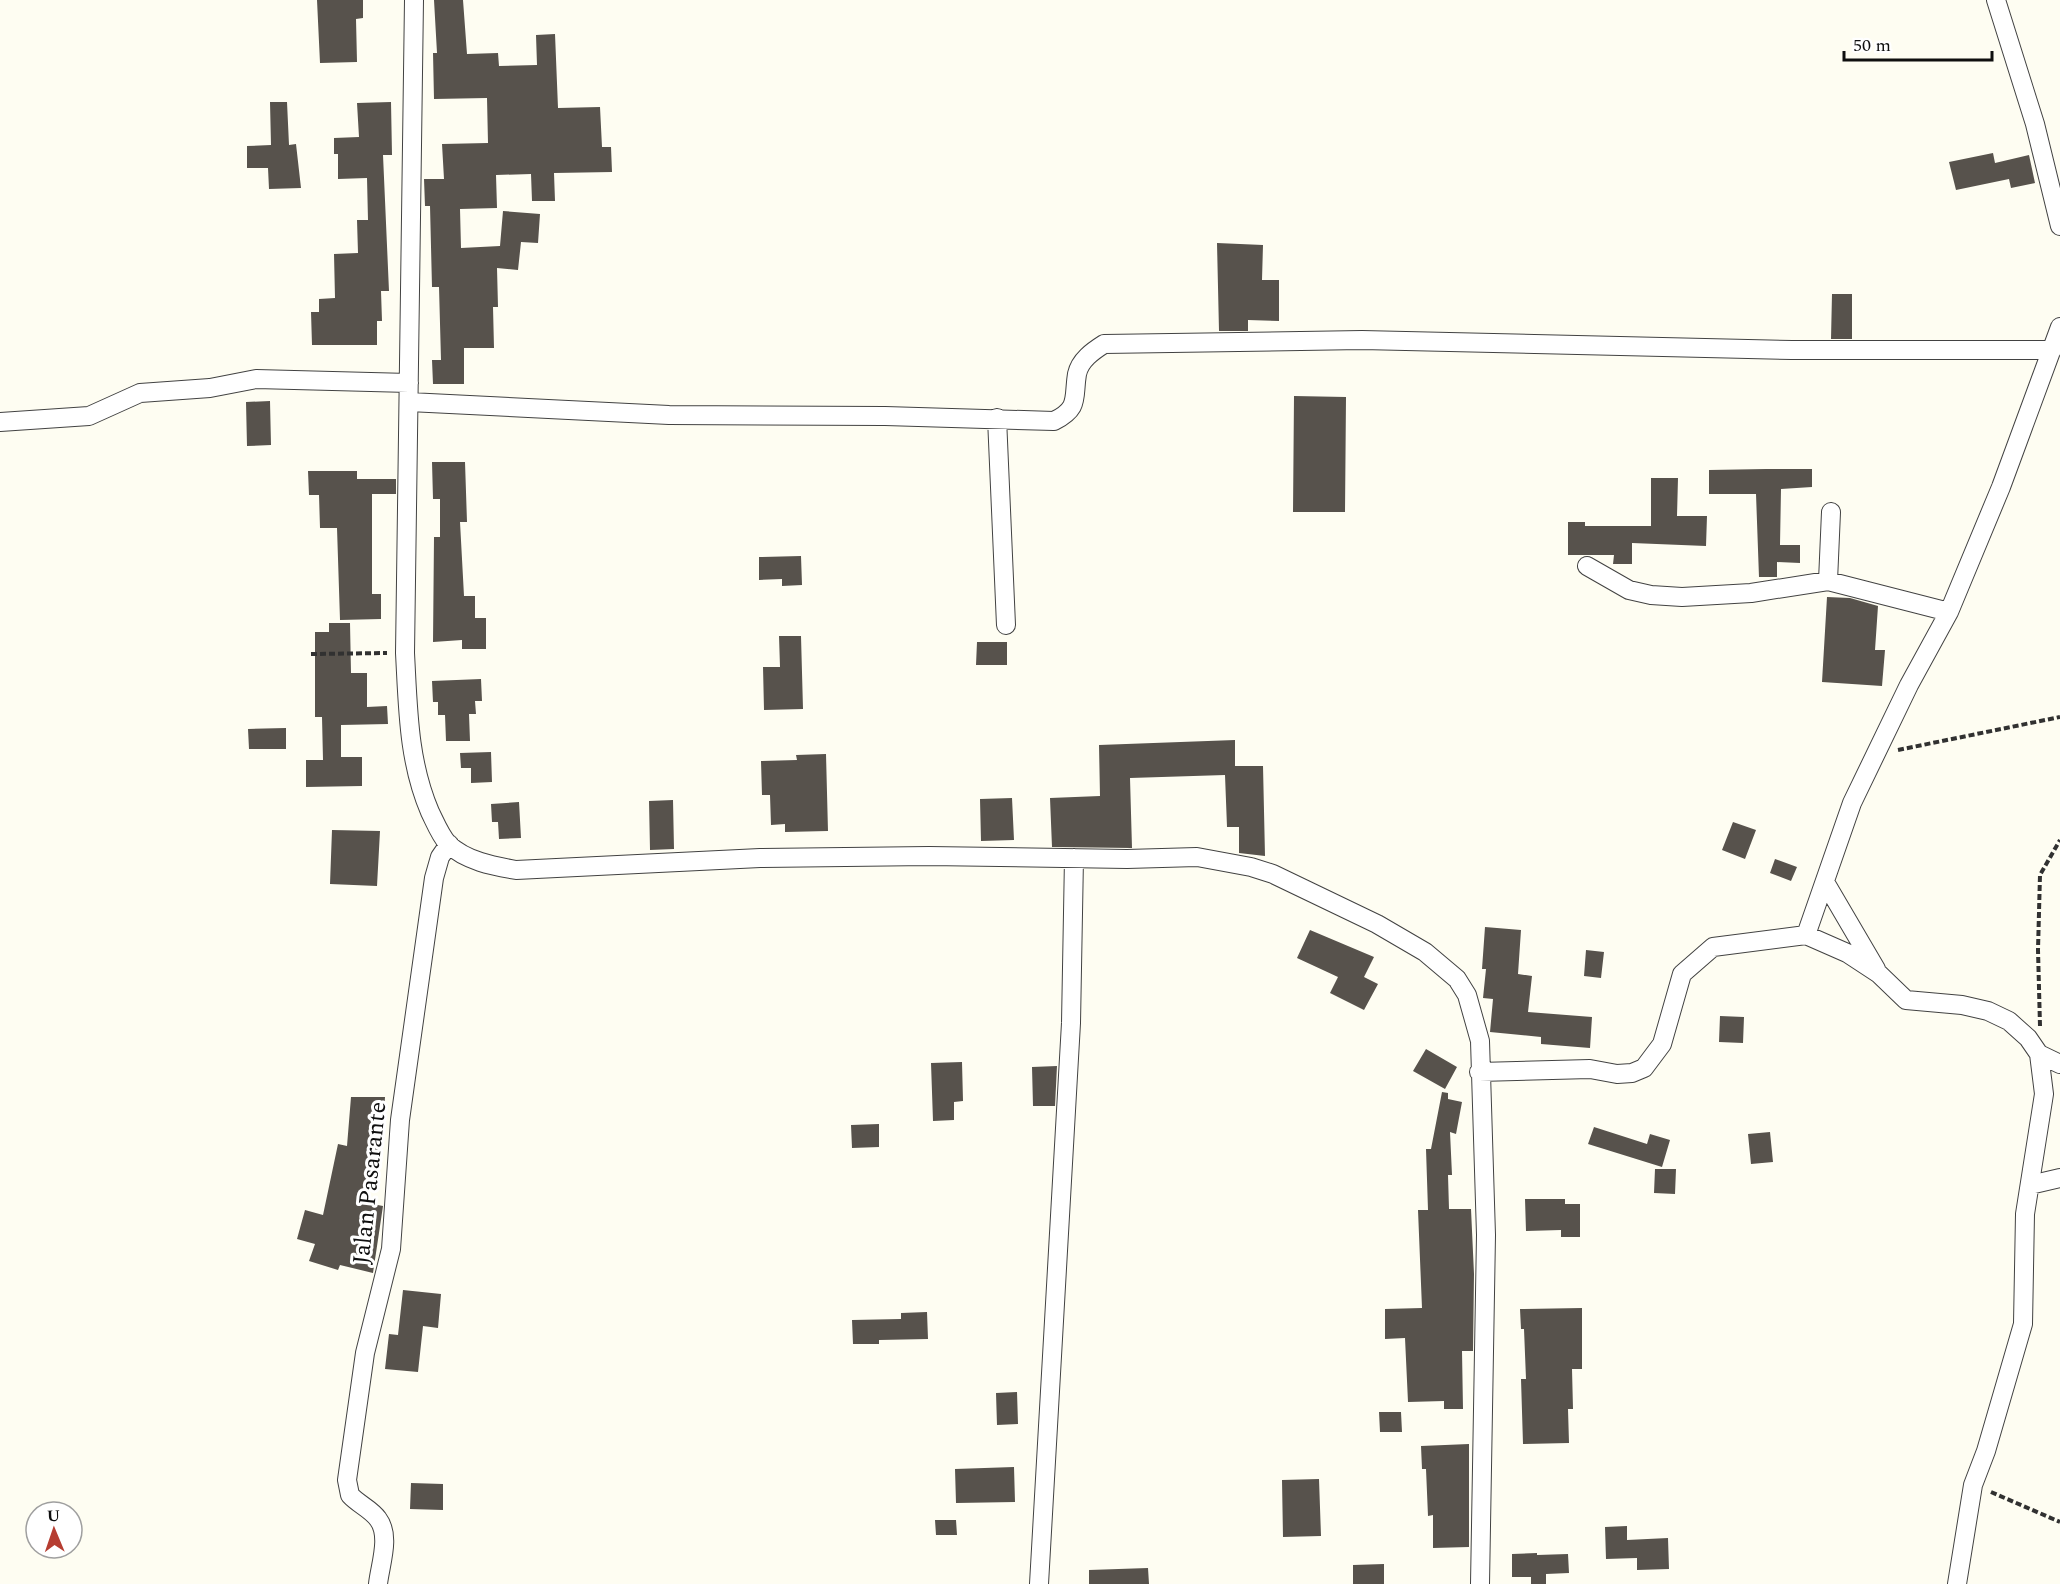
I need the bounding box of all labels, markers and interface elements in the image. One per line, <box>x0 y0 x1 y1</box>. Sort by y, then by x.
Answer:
scale bar <box>1844 24 1992 62</box>
text: 50 m <box>1853 32 1891 59</box>
street label: Jalan Pasarante <box>344 1100 396 1266</box>
north arrow <box>24 1500 84 1560</box>
text: U <box>46 1504 61 1528</box>

